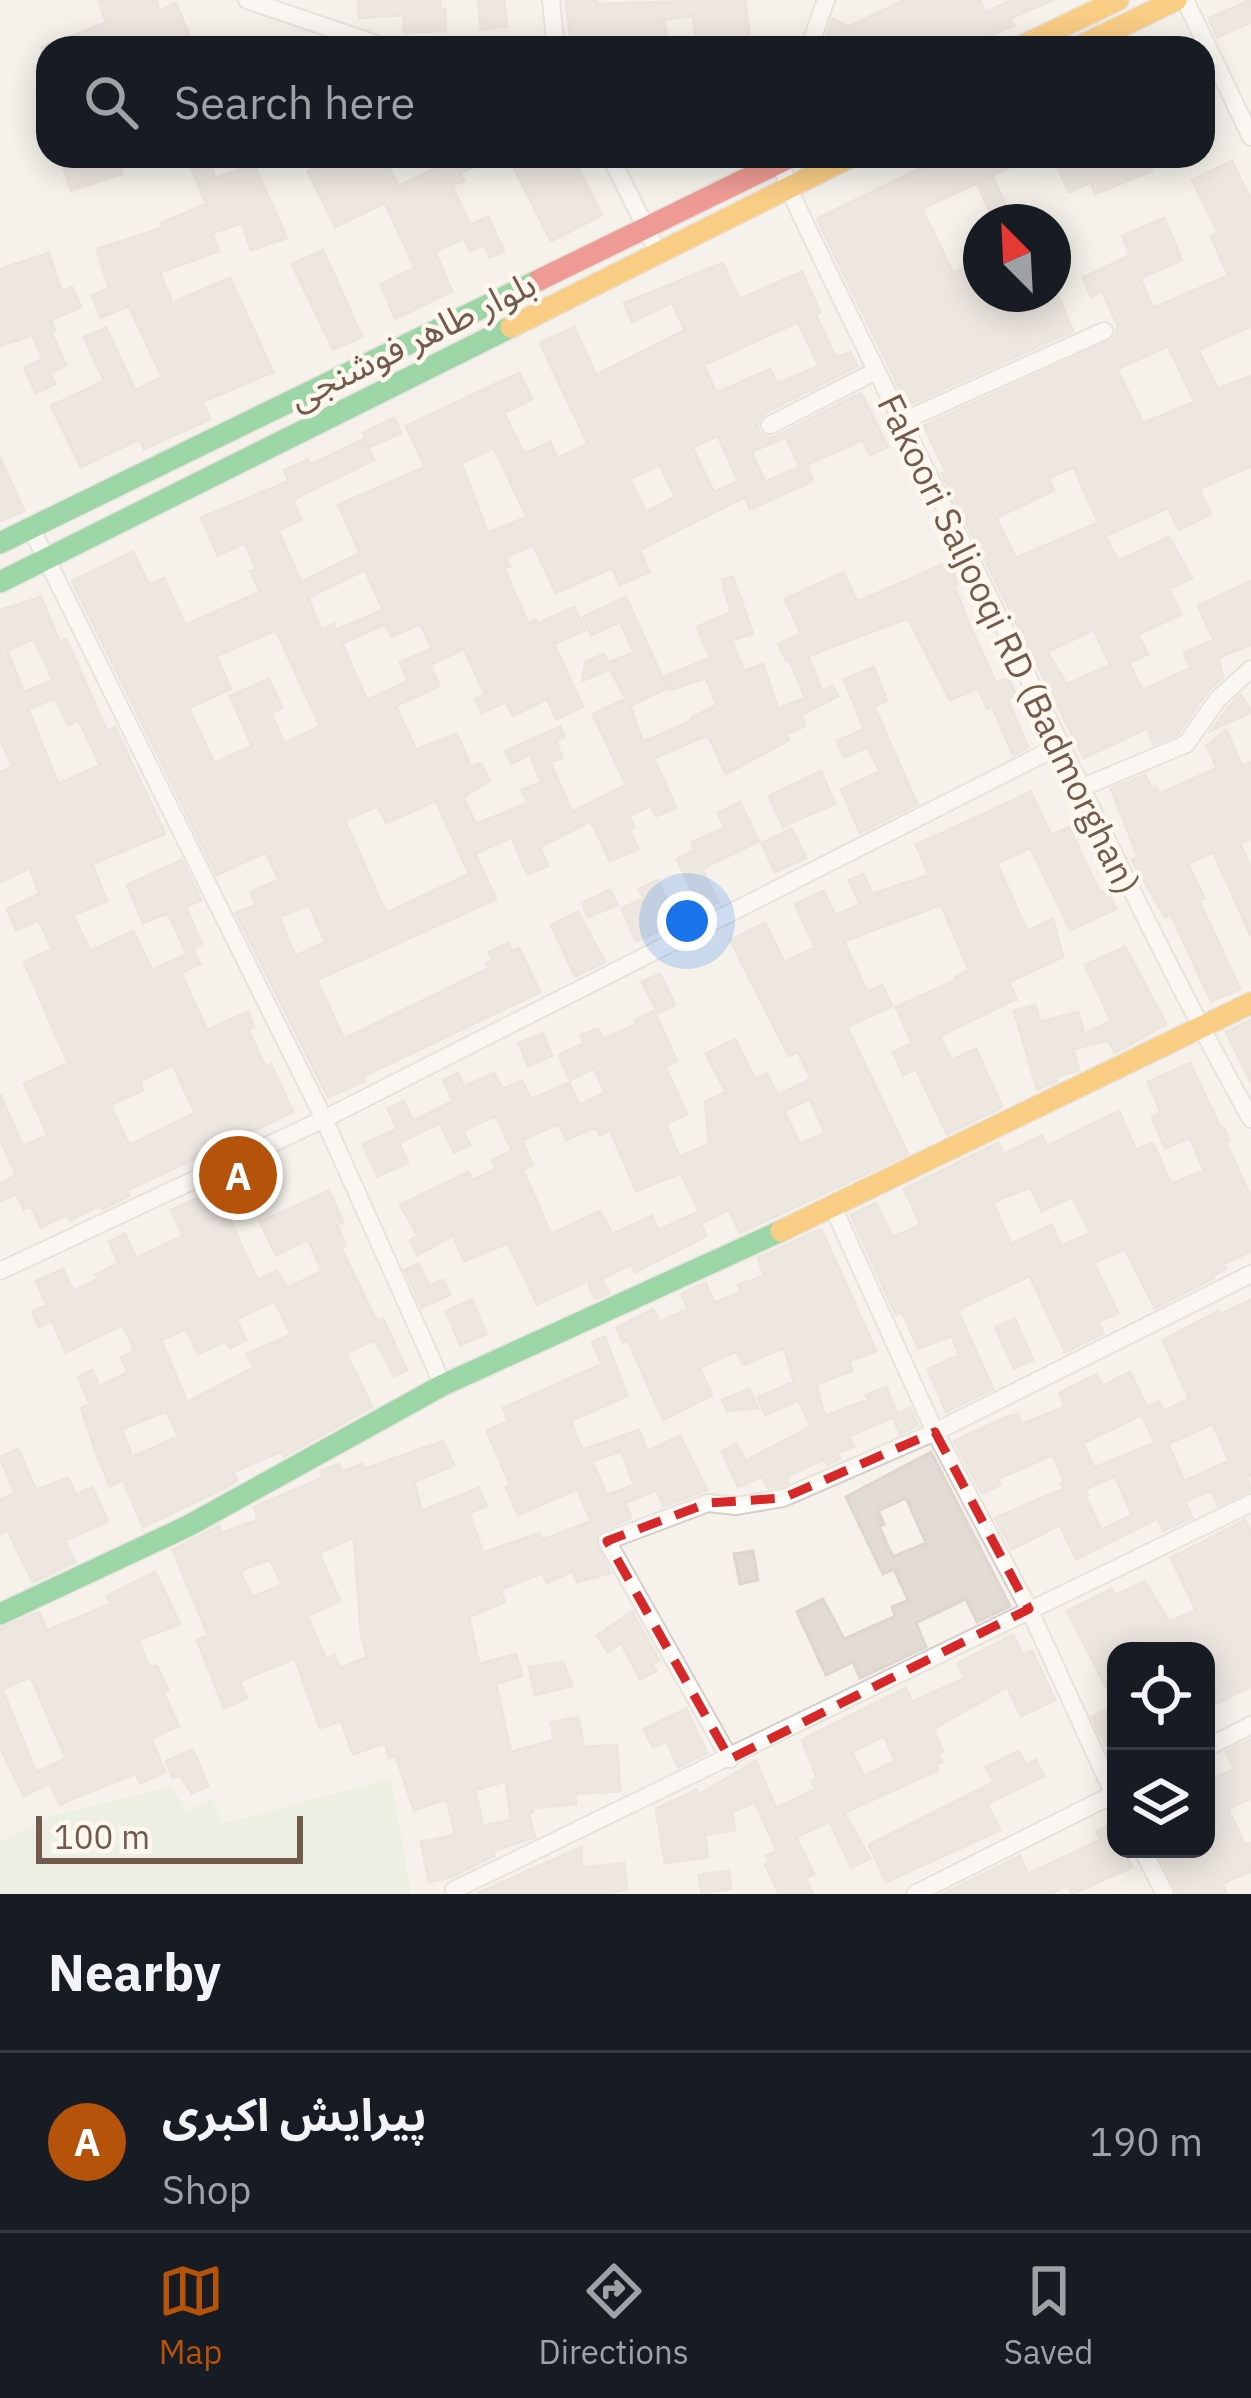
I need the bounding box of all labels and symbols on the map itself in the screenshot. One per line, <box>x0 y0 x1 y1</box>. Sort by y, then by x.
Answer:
north arrow <box>963 204 1071 312</box>
street label: بلوار طاهر فوشنجی <box>281 259 543 420</box>
street label: Fakoori Saljooqi RD (Badmorghan) <box>867 386 1151 902</box>
your location <box>657 891 717 951</box>
pin: A <box>199 1130 277 1220</box>
scale bar <box>36 1810 303 1863</box>

